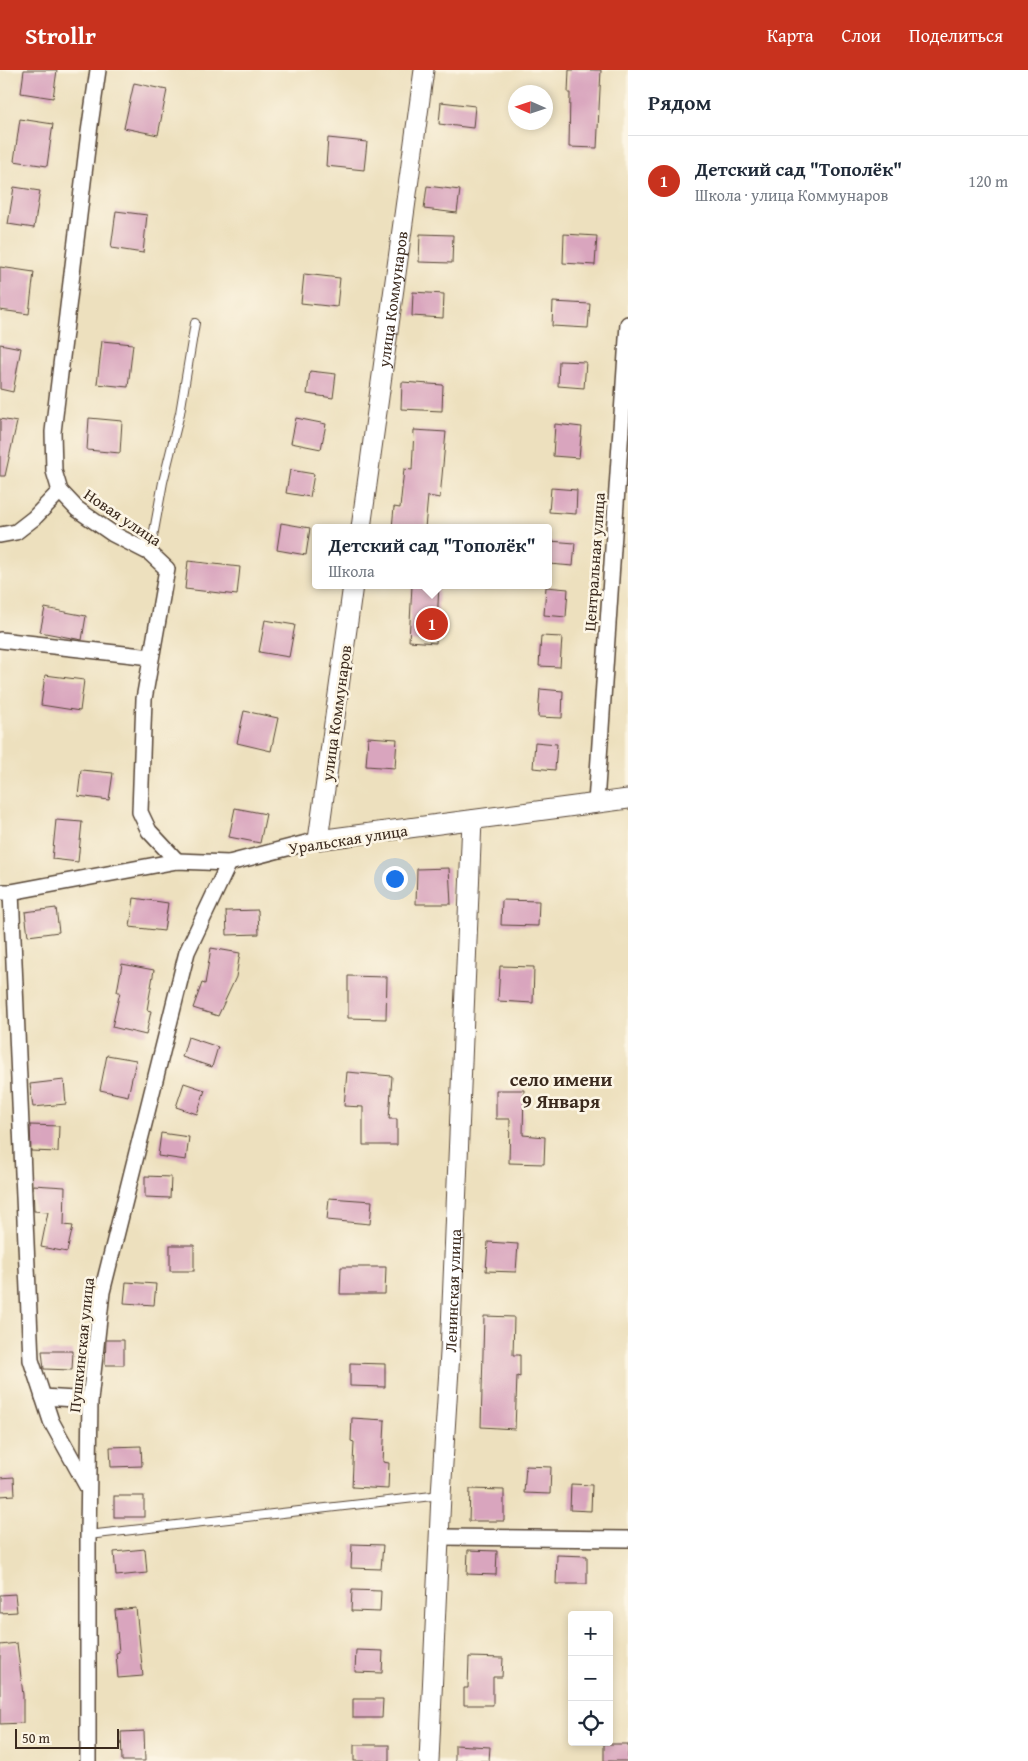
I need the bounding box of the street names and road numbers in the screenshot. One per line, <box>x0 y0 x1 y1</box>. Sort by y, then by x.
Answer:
street label: улица Коммунаров <box>371 229 414 370</box>
street label: Новая улица <box>79 482 167 552</box>
street label: Центральная улица <box>577 491 611 632</box>
street label: улица Коммунаров <box>314 643 357 784</box>
street label: Уральская улица <box>287 818 410 860</box>
street label: Ленинская улица <box>438 1228 467 1353</box>
street label: Пушкинская улица <box>62 1276 100 1414</box>

